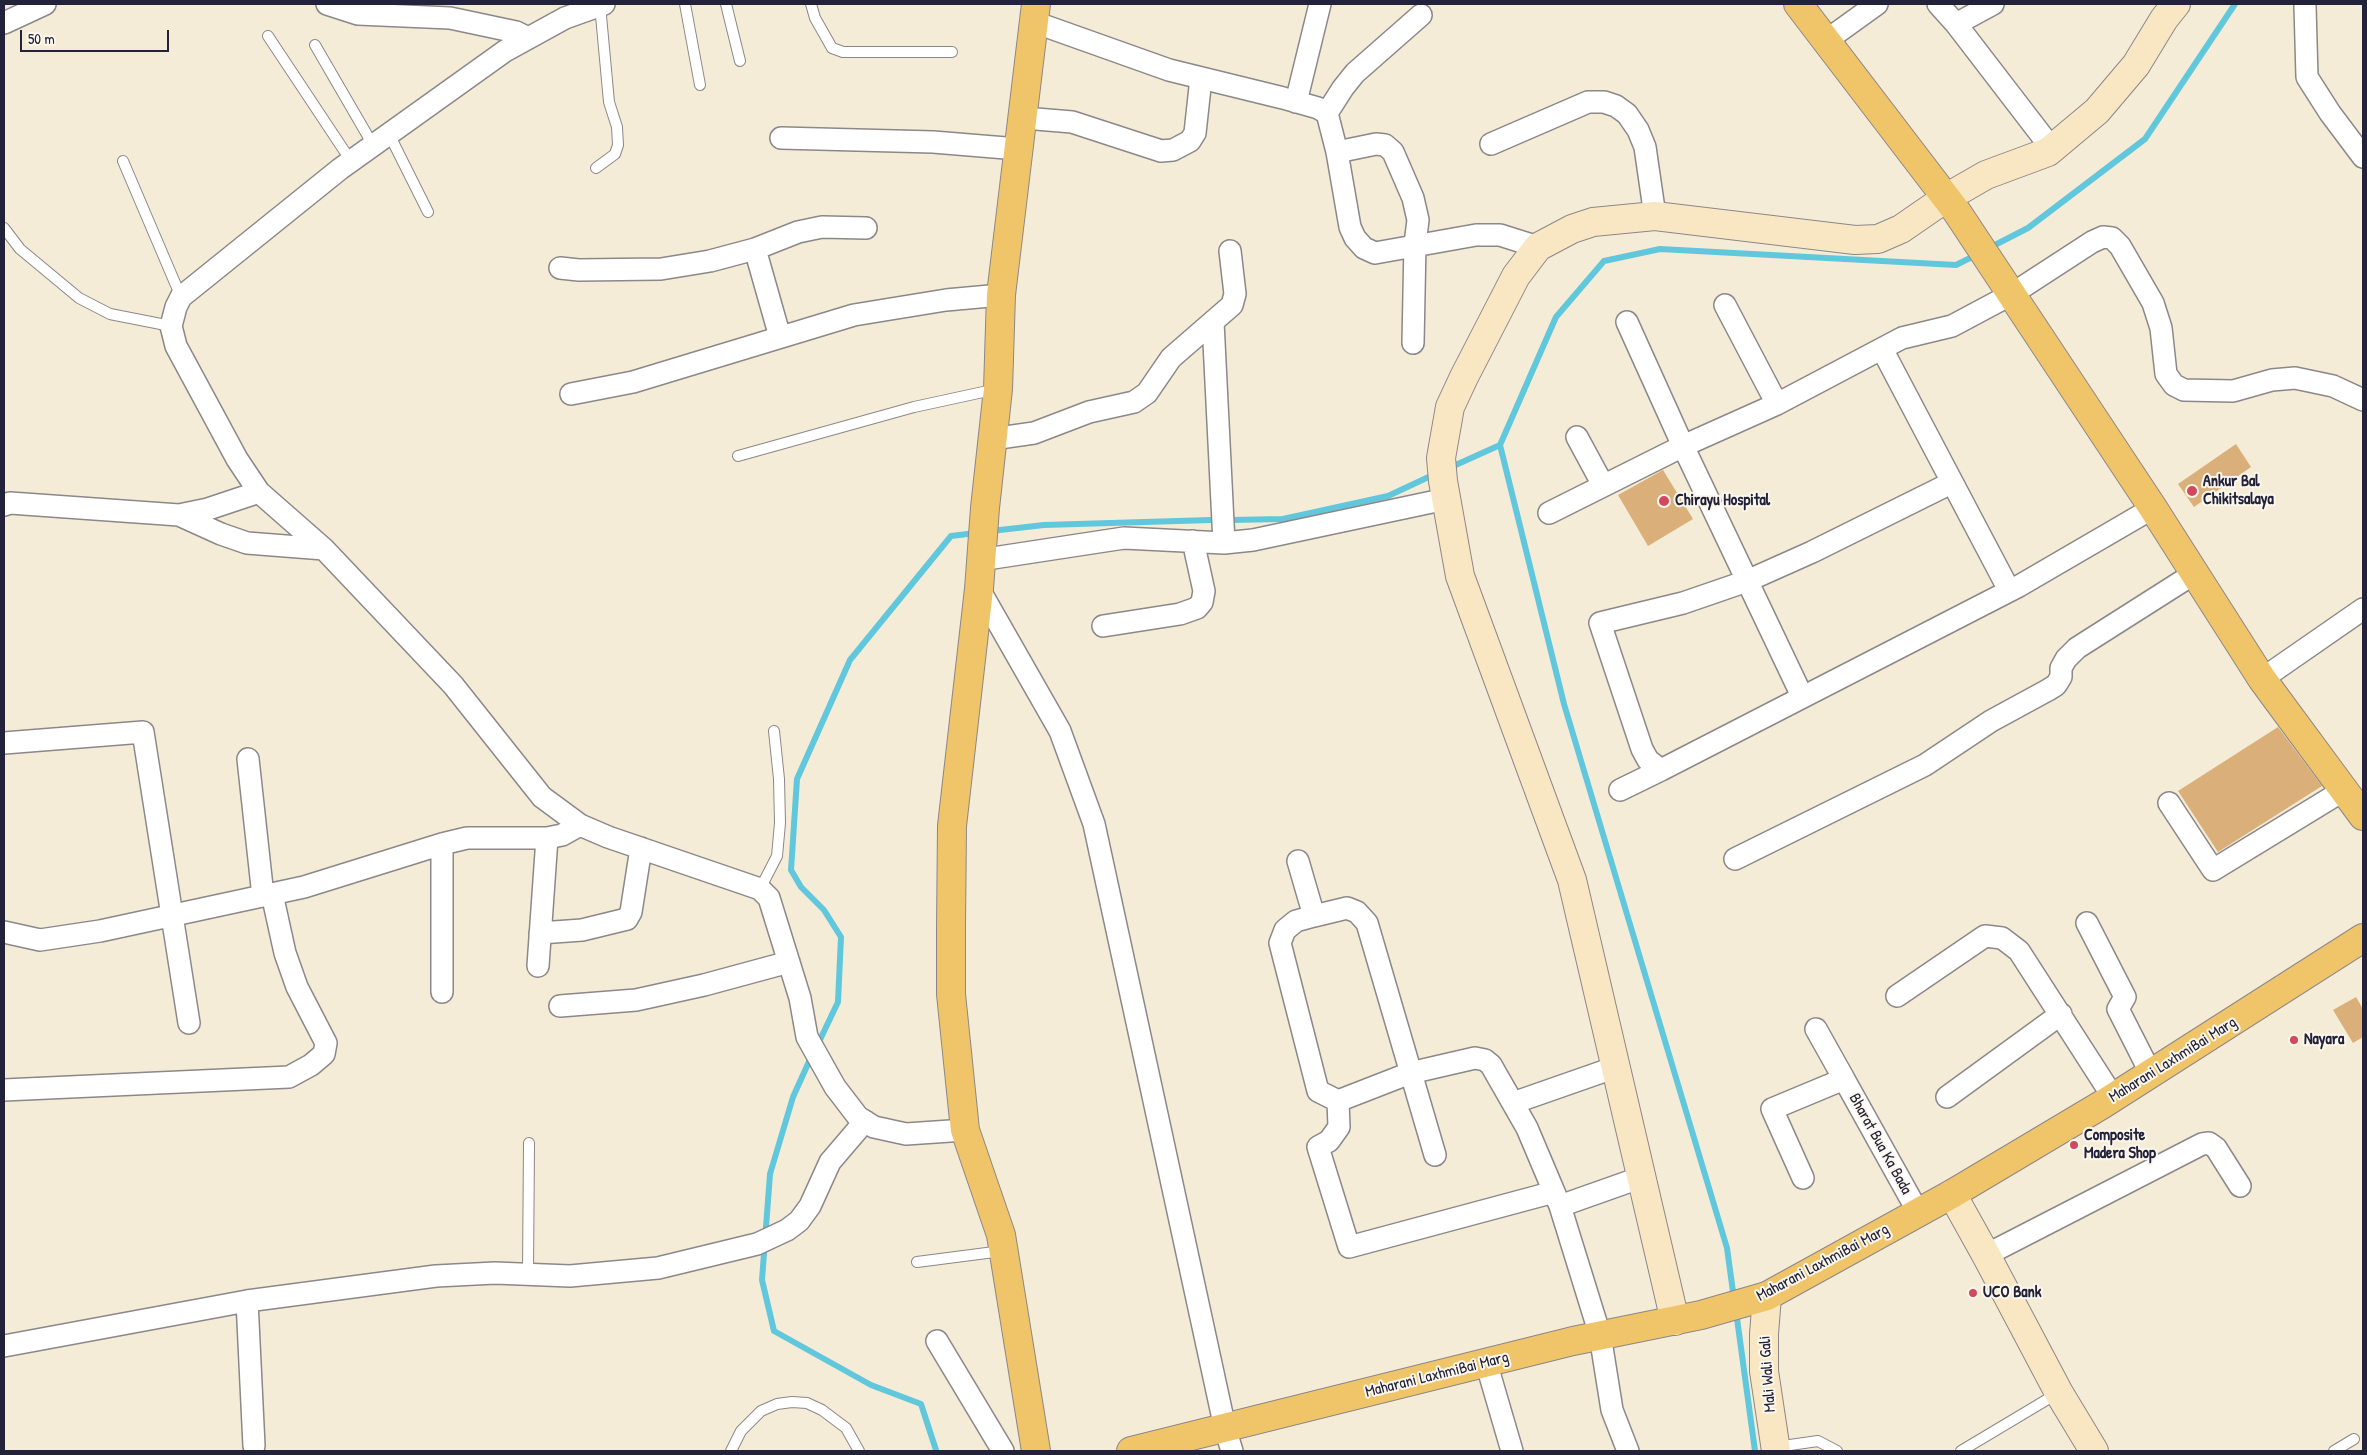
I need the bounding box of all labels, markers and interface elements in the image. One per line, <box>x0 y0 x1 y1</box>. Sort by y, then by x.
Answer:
scale bar <box>22 20 171 52</box>
text: 50 m <box>28 28 55 49</box>
place label: Ankur Bal Chikitsalaya <box>2203 472 2274 510</box>
marker: Ankur Bal Chikitsalaya <box>2185 484 2199 498</box>
place label: Chirayu Hospital <box>1675 491 1770 511</box>
marker: Chirayu Hospital <box>1657 494 1671 508</box>
street label: Maharani LaxhmiBai Marg <box>2106 1013 2240 1107</box>
place label: Nayara <box>2304 1030 2344 1050</box>
marker: Nayara <box>2288 1034 2300 1046</box>
street label: Bharat Bua Ka Bada <box>1844 1090 1916 1198</box>
place label: Composite Madera Shop <box>2084 1126 2156 1164</box>
marker: Composite Madera Shop <box>2068 1139 2080 1151</box>
street label: Maharani LaxhmiBai Marg <box>1754 1220 1892 1306</box>
place label: UCO Bank <box>1983 1283 2041 1303</box>
marker: UCO Bank <box>1967 1287 1979 1299</box>
street label: Mali Wali Gali <box>1756 1335 1780 1413</box>
street label: Maharani LaxhmiBai Marg <box>1363 1348 1511 1402</box>

